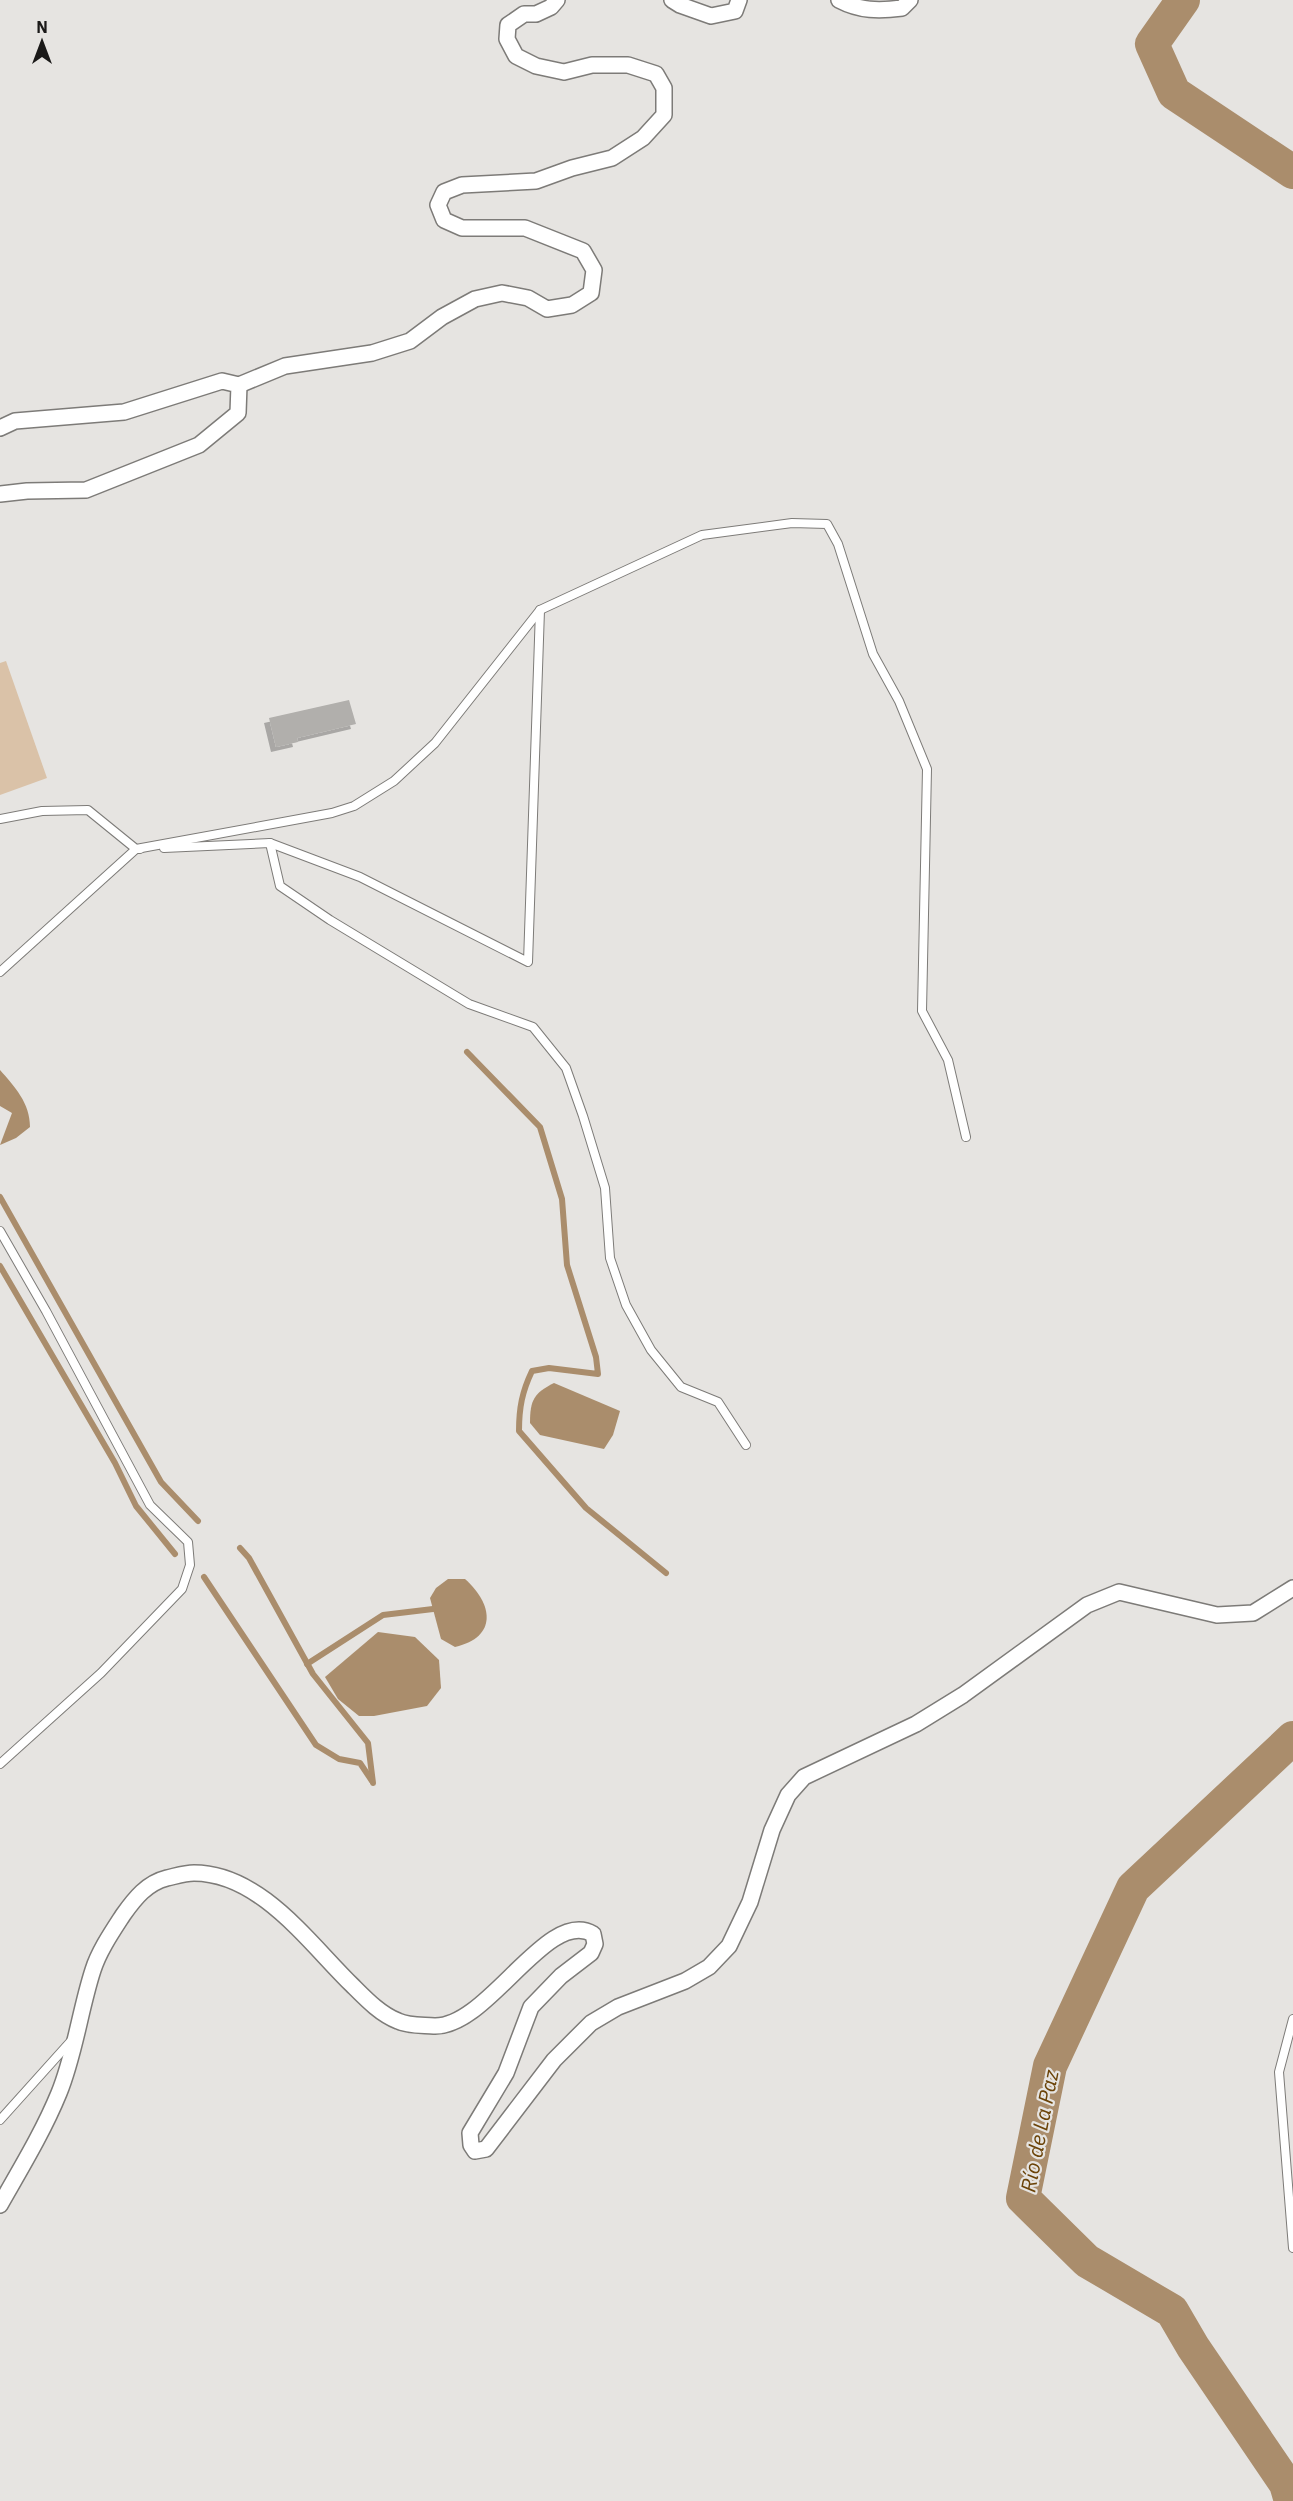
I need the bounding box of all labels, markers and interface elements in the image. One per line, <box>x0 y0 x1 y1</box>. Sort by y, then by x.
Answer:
north arrow <box>12 12 72 72</box>
text: N <box>36 17 48 37</box>
water label: Río de La Paz <box>1013 2067 1065 2194</box>

